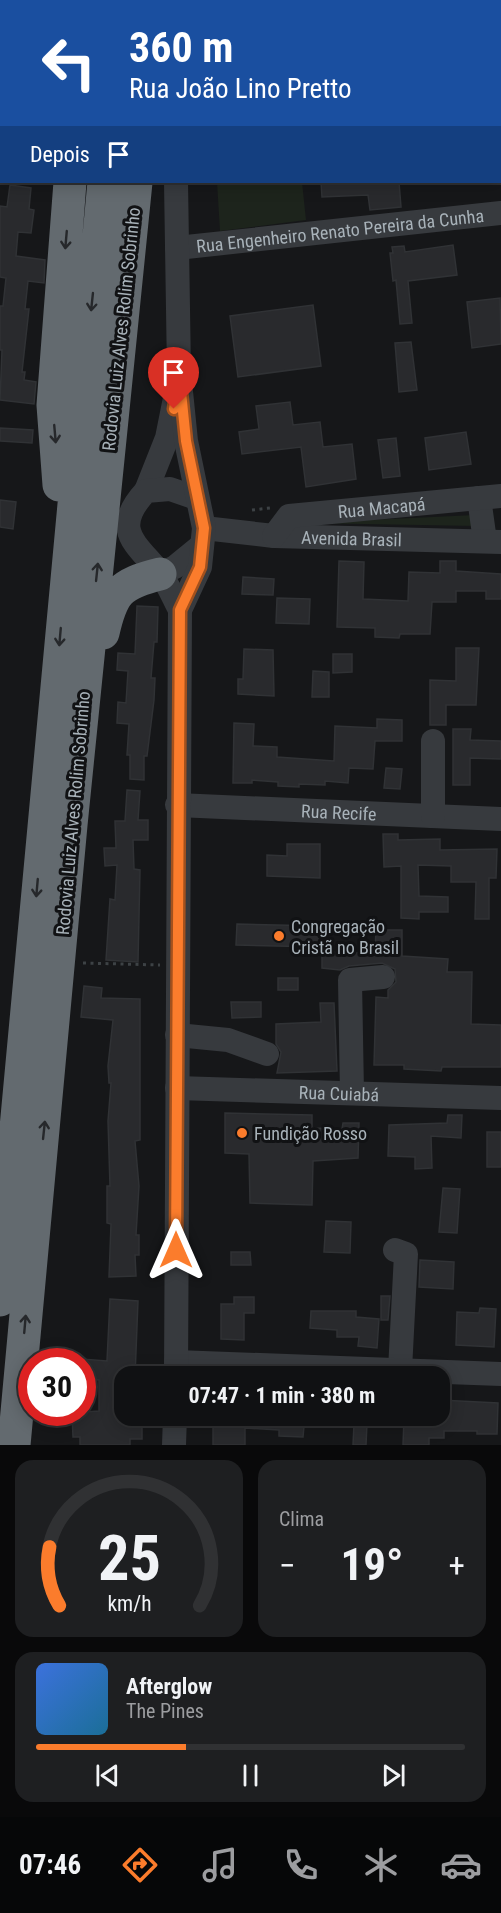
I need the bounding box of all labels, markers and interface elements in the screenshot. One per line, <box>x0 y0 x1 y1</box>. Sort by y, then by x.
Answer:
text: 360 m <box>129 23 234 72</box>
icon: left <box>30 24 108 102</box>
text: Rua João Lino Pretto <box>129 73 352 105</box>
icon: arrive <box>102 138 135 171</box>
text: Depois <box>30 142 90 167</box>
street label: Rua Engenheiro Renato Pereira da Cunha <box>195 204 485 256</box>
street label: Rodovia Luiz Alves Rolim Sobrinho <box>98 206 144 452</box>
one-way arrow <box>60 229 71 249</box>
one-way arrow <box>86 292 97 312</box>
pin <box>148 347 199 409</box>
icon: arrive <box>157 356 190 389</box>
one-way arrow <box>50 424 61 444</box>
street label: Rua Macapá <box>337 493 426 522</box>
street label: Avenida Brasil <box>301 526 402 550</box>
one-way arrow <box>92 562 103 582</box>
one-way arrow <box>54 626 65 646</box>
street label: Rodovia Luiz Alves Rolim Sobrinho <box>52 690 94 936</box>
street label: Rua Recife <box>301 800 377 824</box>
one-way arrow <box>31 878 42 897</box>
place label: Congregação Cristã no Brasil <box>291 916 399 958</box>
marker: Congregação Cristã no Brasil <box>272 929 286 943</box>
street label: Rua Cuiabá <box>299 1081 379 1105</box>
one-way arrow <box>39 1120 50 1140</box>
place label: Fundição Rosso <box>254 1123 367 1144</box>
marker: Fundição Rosso <box>235 1126 249 1140</box>
position arrow <box>144 1218 208 1282</box>
one-way arrow <box>20 1315 31 1334</box>
speed limit sign: 30 <box>18 1348 96 1426</box>
text: 07:47 · 1 min · 380 m <box>189 1383 375 1408</box>
text: Clima <box>279 1507 324 1531</box>
text: 25 <box>97 1522 161 1595</box>
text: 19° <box>341 1538 404 1591</box>
text: − <box>279 1546 296 1585</box>
text: + <box>449 1546 465 1585</box>
text: km/h <box>107 1591 151 1616</box>
text: Afterglow <box>126 1674 212 1699</box>
text: The Pines <box>126 1699 204 1723</box>
icon: previous <box>91 1759 124 1792</box>
icon: pause <box>234 1759 267 1792</box>
icon: next <box>377 1759 410 1792</box>
icon: directions <box>119 1844 161 1886</box>
icon: music <box>199 1844 241 1886</box>
icon: phone <box>280 1844 322 1886</box>
icon: climate <box>360 1844 402 1886</box>
icon: car <box>440 1844 482 1886</box>
text: 07:46 <box>19 1849 81 1881</box>

